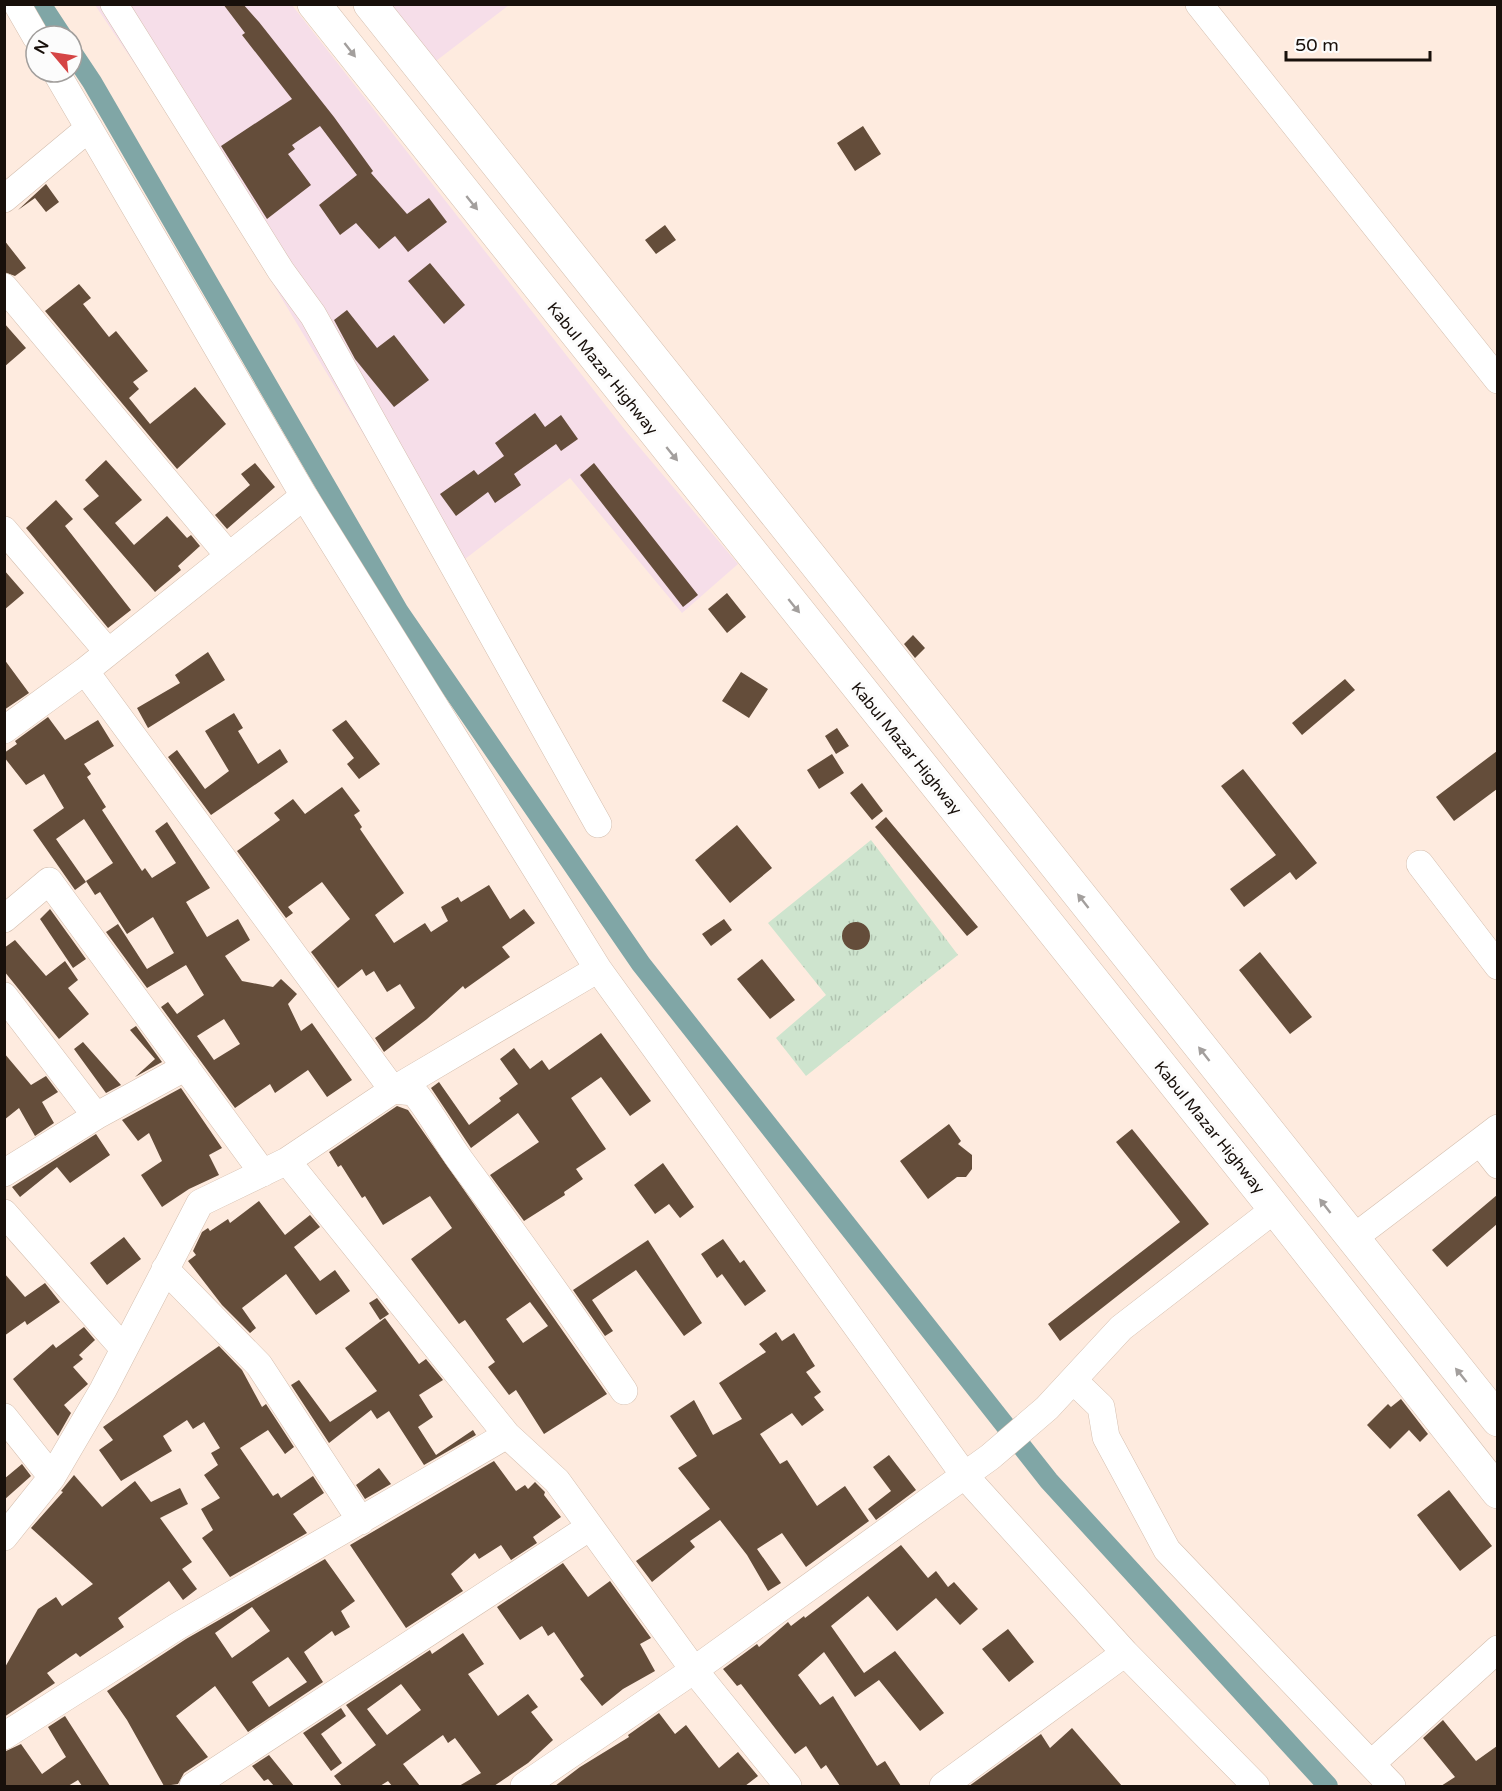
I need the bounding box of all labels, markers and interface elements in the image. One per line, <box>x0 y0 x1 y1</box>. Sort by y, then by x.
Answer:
north arrow <box>24 24 84 84</box>
scale bar <box>1286 24 1430 62</box>
text: 50 m <box>1295 34 1339 56</box>
text: N <box>30 37 54 58</box>
one-way arrow <box>344 43 356 58</box>
one-way arrow <box>465 195 478 211</box>
street label: Kabul Mazar Highway <box>543 298 662 439</box>
one-way arrow <box>665 446 678 462</box>
one-way arrow <box>787 598 800 614</box>
street label: Kabul Mazar Highway <box>847 678 966 819</box>
one-way arrow <box>1077 893 1090 909</box>
one-way arrow <box>1199 1046 1211 1061</box>
street label: Kabul Mazar Highway <box>1150 1057 1269 1198</box>
one-way arrow <box>1320 1199 1332 1214</box>
one-way arrow <box>1454 1367 1467 1383</box>

